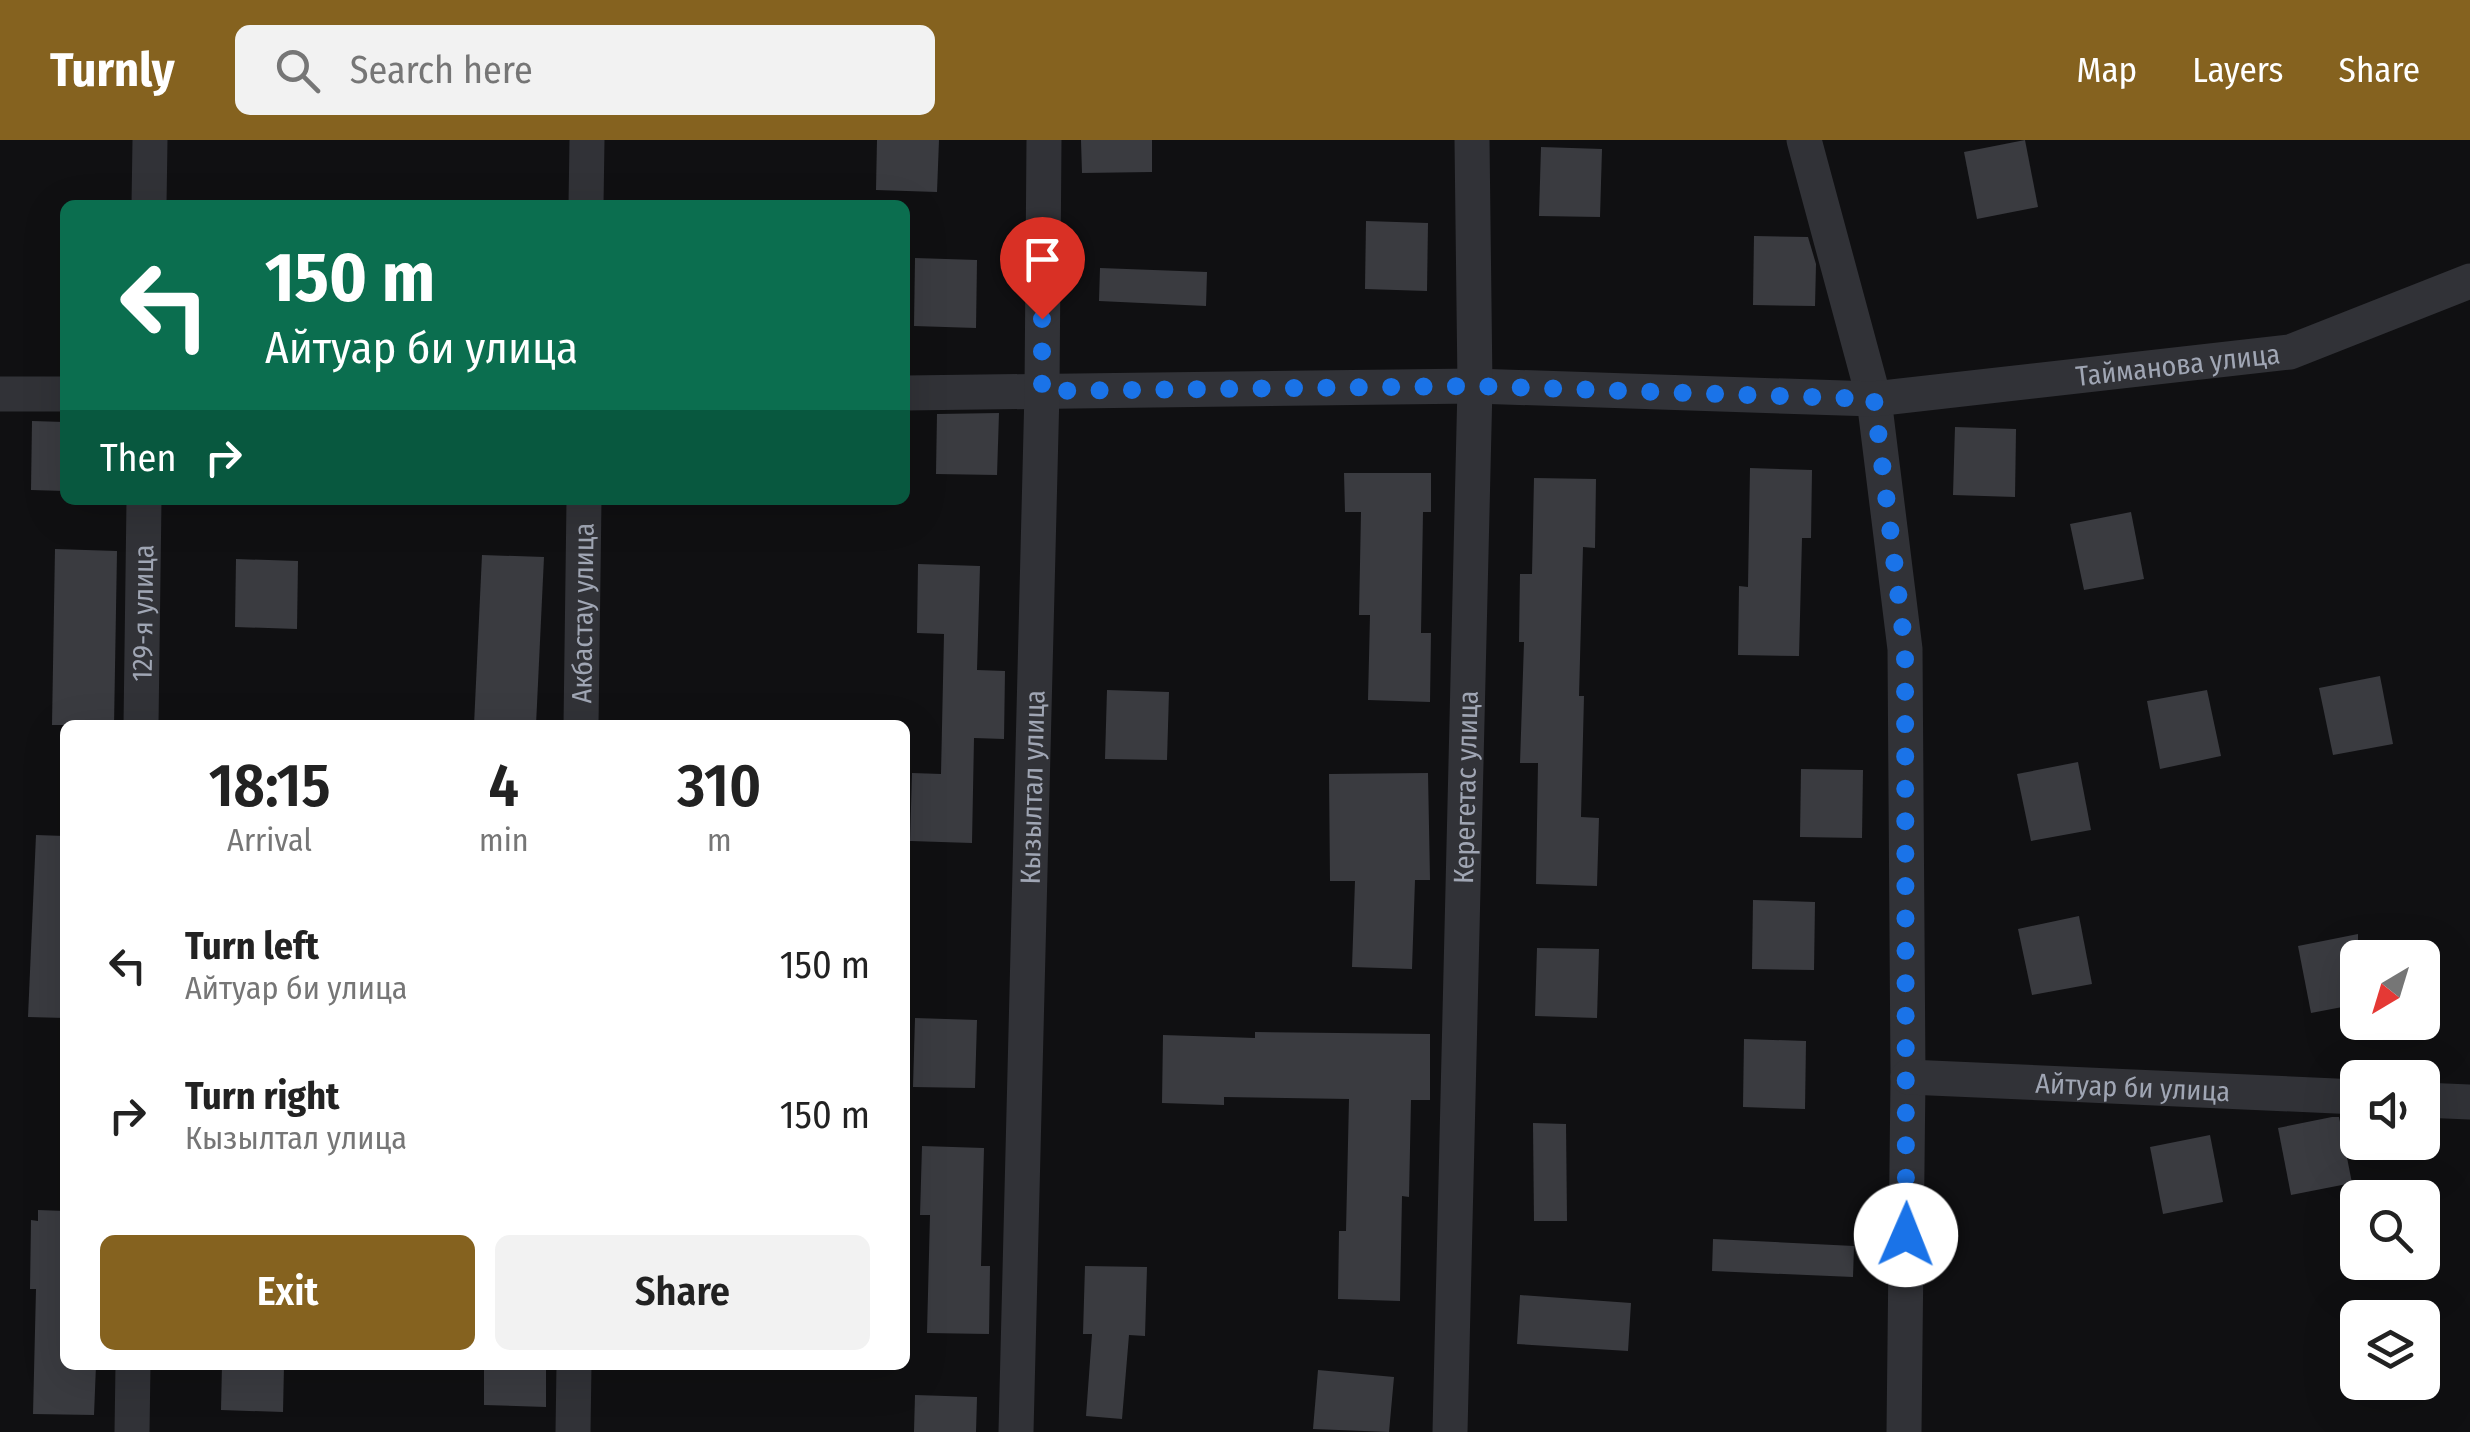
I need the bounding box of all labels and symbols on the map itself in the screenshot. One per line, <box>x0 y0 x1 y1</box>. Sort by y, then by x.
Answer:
pin <box>1000 217 1085 320</box>
street label: Тайманова улица <box>2074 337 2282 393</box>
street label: Акбастау улица <box>565 522 601 704</box>
street label: 129-я улица <box>126 544 160 682</box>
street label: Кызылтал улица <box>1014 690 1052 885</box>
street label: Керегетас улица <box>1447 690 1485 884</box>
north arrow <box>2340 940 2440 1040</box>
street label: Айтуар би улица <box>2035 1067 2231 1108</box>
position arrow <box>1854 1183 1958 1287</box>

